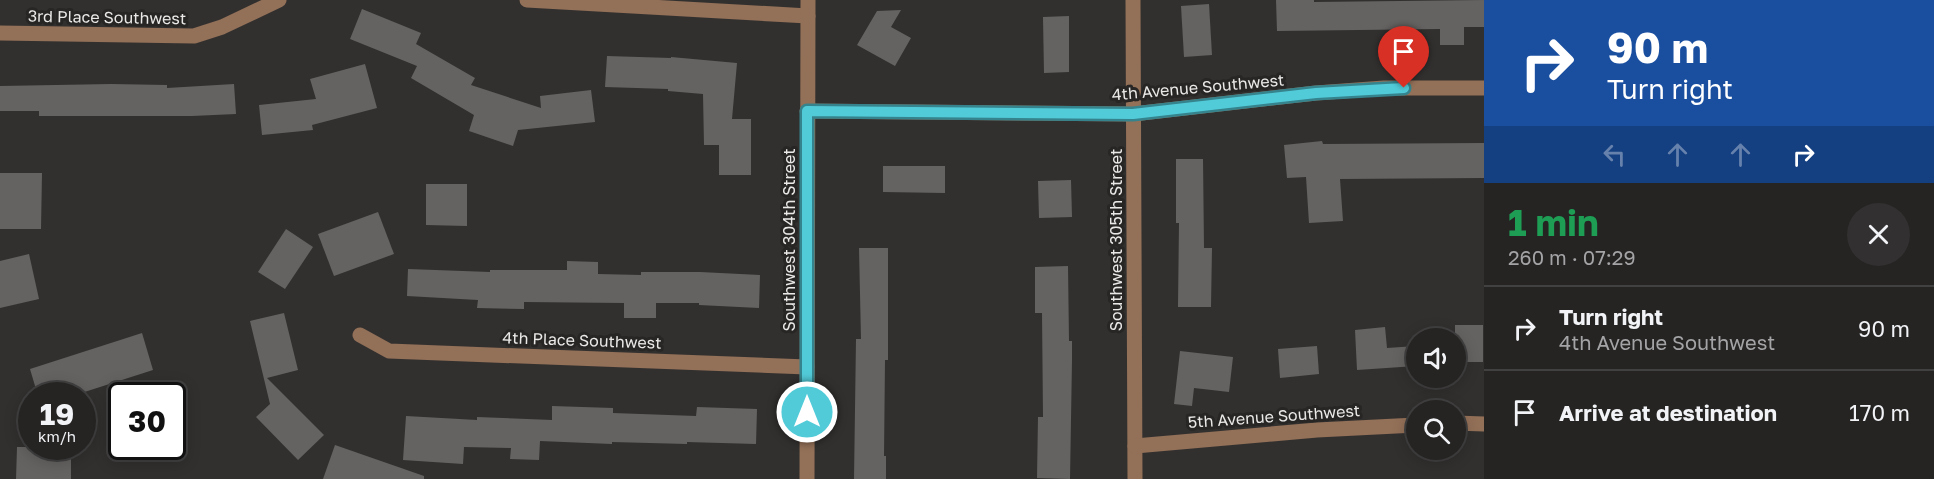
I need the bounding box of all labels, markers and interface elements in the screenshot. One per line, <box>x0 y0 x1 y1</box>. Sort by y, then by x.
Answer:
street label: 3rd Place Southwest <box>28 6 186 28</box>
text: 90 m <box>1607 22 1708 72</box>
icon: right <box>1508 24 1586 102</box>
pin <box>1378 26 1429 88</box>
icon: arrive <box>1387 35 1420 68</box>
street label: 4th Avenue Southwest <box>1111 69 1285 105</box>
text: Turn right <box>1607 73 1733 105</box>
icon: left <box>1598 138 1631 171</box>
icon: ahead <box>1661 138 1694 171</box>
icon: ahead <box>1724 138 1757 171</box>
icon: right <box>1787 138 1820 171</box>
street label: Southwest 304th Street <box>779 148 799 332</box>
street label: Southwest 305th Street <box>1106 149 1126 331</box>
text: 1 min <box>1508 201 1599 244</box>
button: close <box>1847 203 1910 266</box>
text: 260 m · 07:29 <box>1508 245 1636 269</box>
text: Turn right <box>1559 303 1663 330</box>
icon: right <box>1508 312 1541 345</box>
text: 90 m <box>1858 315 1910 342</box>
street label: 4th Place Southwest <box>502 327 662 353</box>
map controls <box>1406 328 1466 460</box>
button: sound <box>1406 328 1466 388</box>
text: 4th Avenue Southwest <box>1559 330 1775 354</box>
position arrow <box>775 380 839 444</box>
speed limit sign: 30 <box>108 382 186 460</box>
text: 19 <box>40 396 74 432</box>
icon: arrive <box>1508 396 1541 429</box>
text: Arrive at destination <box>1559 399 1777 426</box>
text: 170 m <box>1849 399 1910 426</box>
street label: 5th Avenue Southwest <box>1187 400 1361 432</box>
button: search <box>1406 400 1466 460</box>
text: km/h <box>38 427 76 445</box>

